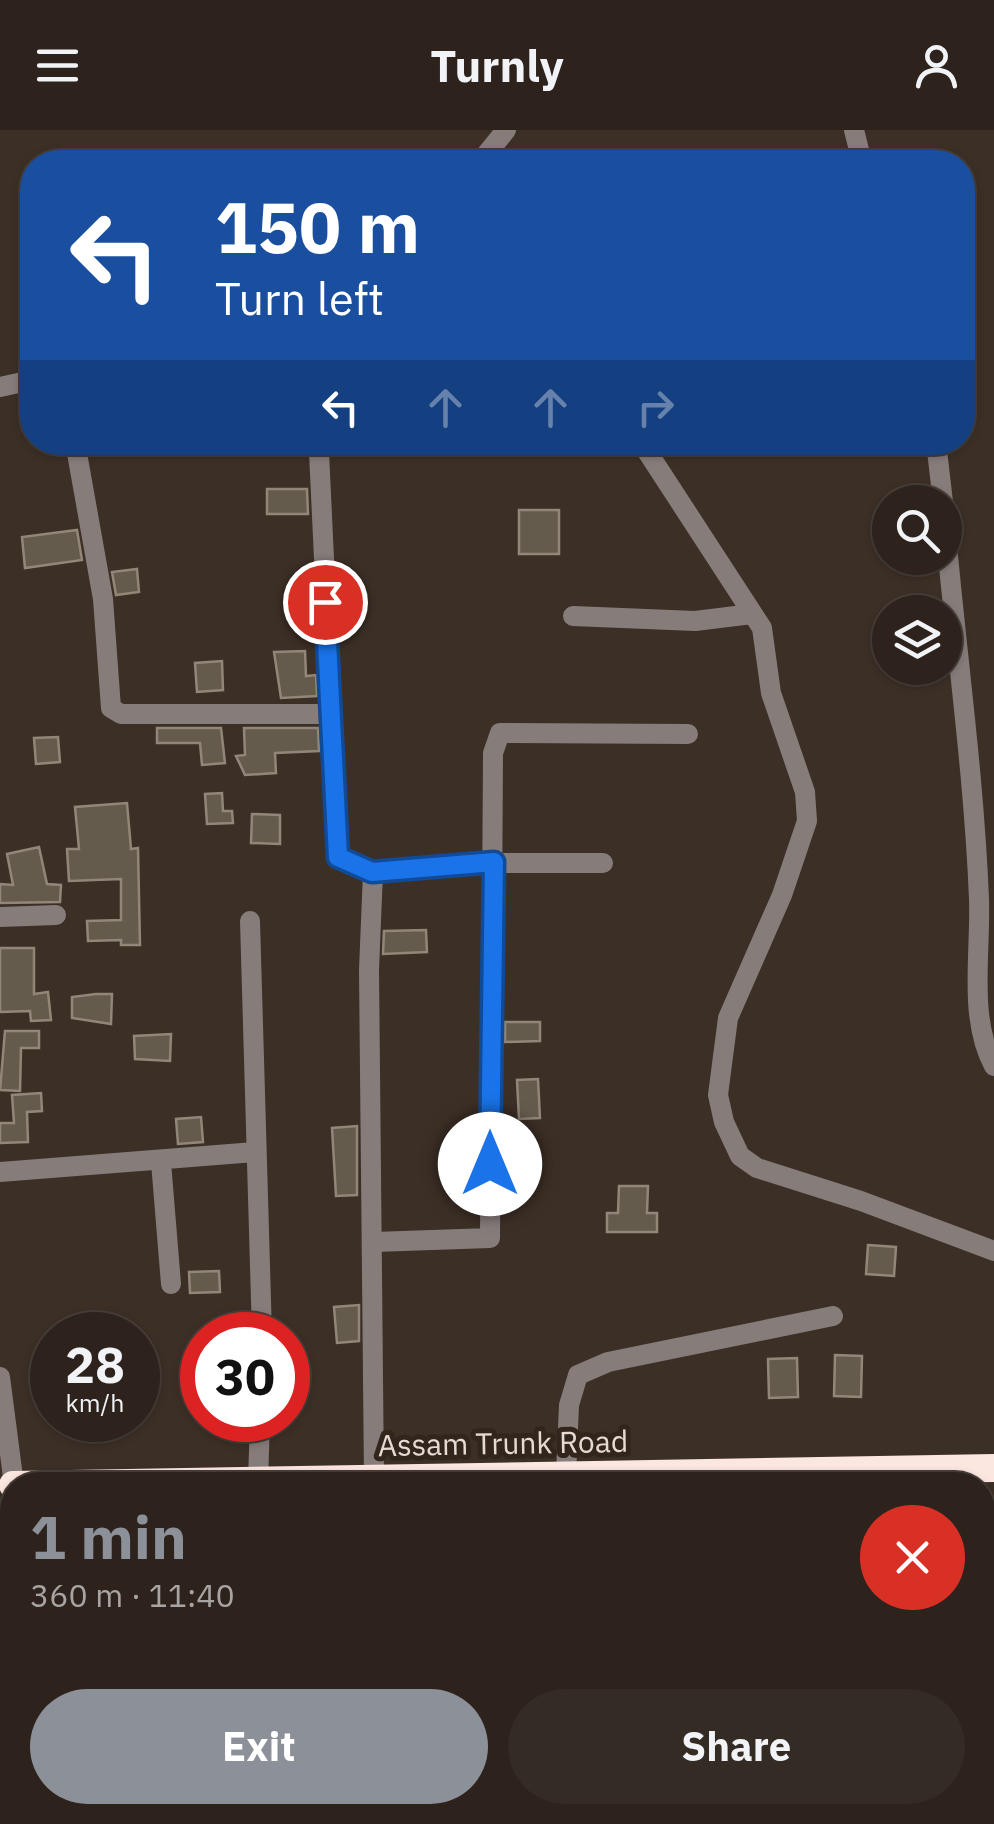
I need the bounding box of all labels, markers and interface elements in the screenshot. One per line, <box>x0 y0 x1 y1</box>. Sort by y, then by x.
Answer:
text: Turnly <box>430 36 564 94</box>
icon: menu <box>30 38 85 93</box>
icon: person <box>909 38 964 93</box>
text: 150 m <box>215 181 420 272</box>
icon: left <box>50 190 180 320</box>
text: Turn left <box>215 269 384 327</box>
icon: left <box>313 380 368 435</box>
icon: ahead <box>418 380 473 435</box>
icon: ahead <box>523 380 578 435</box>
icon: right <box>628 380 683 435</box>
map controls <box>872 485 962 685</box>
button: search <box>872 485 962 575</box>
pin <box>283 560 368 645</box>
icon: arrive <box>298 575 353 630</box>
button: layers <box>872 595 962 685</box>
position arrow <box>438 1112 542 1216</box>
speed limit sign: 30 <box>180 1312 310 1442</box>
text: 28 <box>65 1332 125 1397</box>
text: km/h <box>66 1386 124 1419</box>
street label: Assam Trunk Road <box>377 1421 628 1464</box>
text: 1 min <box>30 1497 187 1576</box>
button: close <box>860 1505 965 1610</box>
text: 360 m · 11:40 <box>30 1574 235 1616</box>
button: Exit <box>30 1689 488 1804</box>
button: Share <box>508 1689 965 1804</box>

